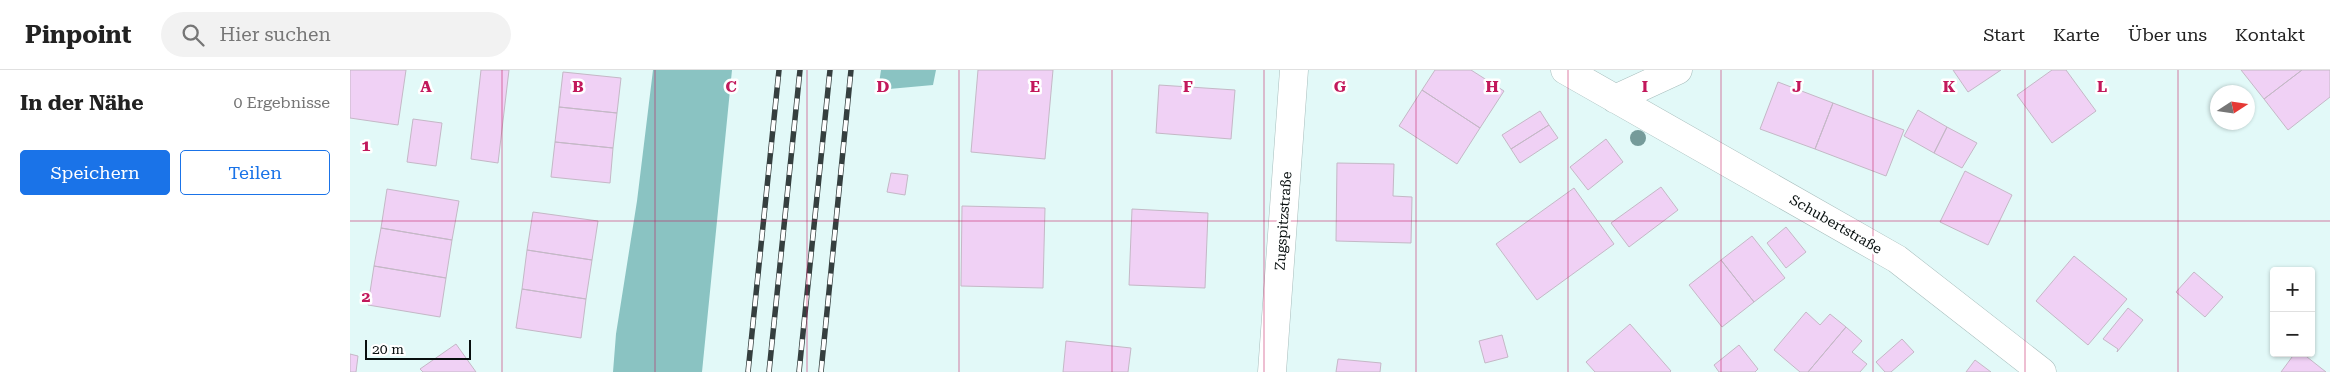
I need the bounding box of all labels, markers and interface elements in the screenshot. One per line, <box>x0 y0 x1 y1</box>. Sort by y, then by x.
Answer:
search box <box>161 12 511 57</box>
text: Pinpoint <box>25 21 131 49</box>
icon: search <box>179 21 207 49</box>
text: Hier suchen <box>219 23 331 46</box>
text: Start <box>1983 24 2025 45</box>
text: Karte <box>2053 24 2100 45</box>
text: Über uns <box>2128 24 2207 45</box>
text: Kontakt <box>2235 24 2305 45</box>
text: A <box>420 77 432 96</box>
text: B <box>572 77 584 96</box>
text: C <box>725 77 737 96</box>
text: D <box>877 77 890 96</box>
text: E <box>1030 77 1040 96</box>
text: F <box>1183 77 1193 96</box>
text: G <box>1334 77 1347 96</box>
text: H <box>1485 77 1499 96</box>
text: I <box>1642 77 1648 96</box>
text: J <box>1792 77 1802 96</box>
text: K <box>1943 77 1956 96</box>
text: L <box>2097 77 2107 96</box>
north arrow <box>2210 85 2255 130</box>
text: In der Nähe <box>20 91 143 115</box>
text: 0 Ergebnisse <box>233 93 330 112</box>
text: 1 <box>362 136 371 155</box>
button: Speichern <box>20 150 170 195</box>
button: Teilen <box>180 150 330 195</box>
street label: Zugspitzstraße <box>1272 171 1294 271</box>
street label: Schubertstraße <box>1787 191 1885 257</box>
map controls <box>2270 267 2315 357</box>
button: + <box>2270 267 2315 312</box>
text: 2 <box>362 287 371 306</box>
button: − <box>2270 312 2315 357</box>
scale bar <box>365 337 471 360</box>
text: 20 m <box>372 341 404 357</box>

